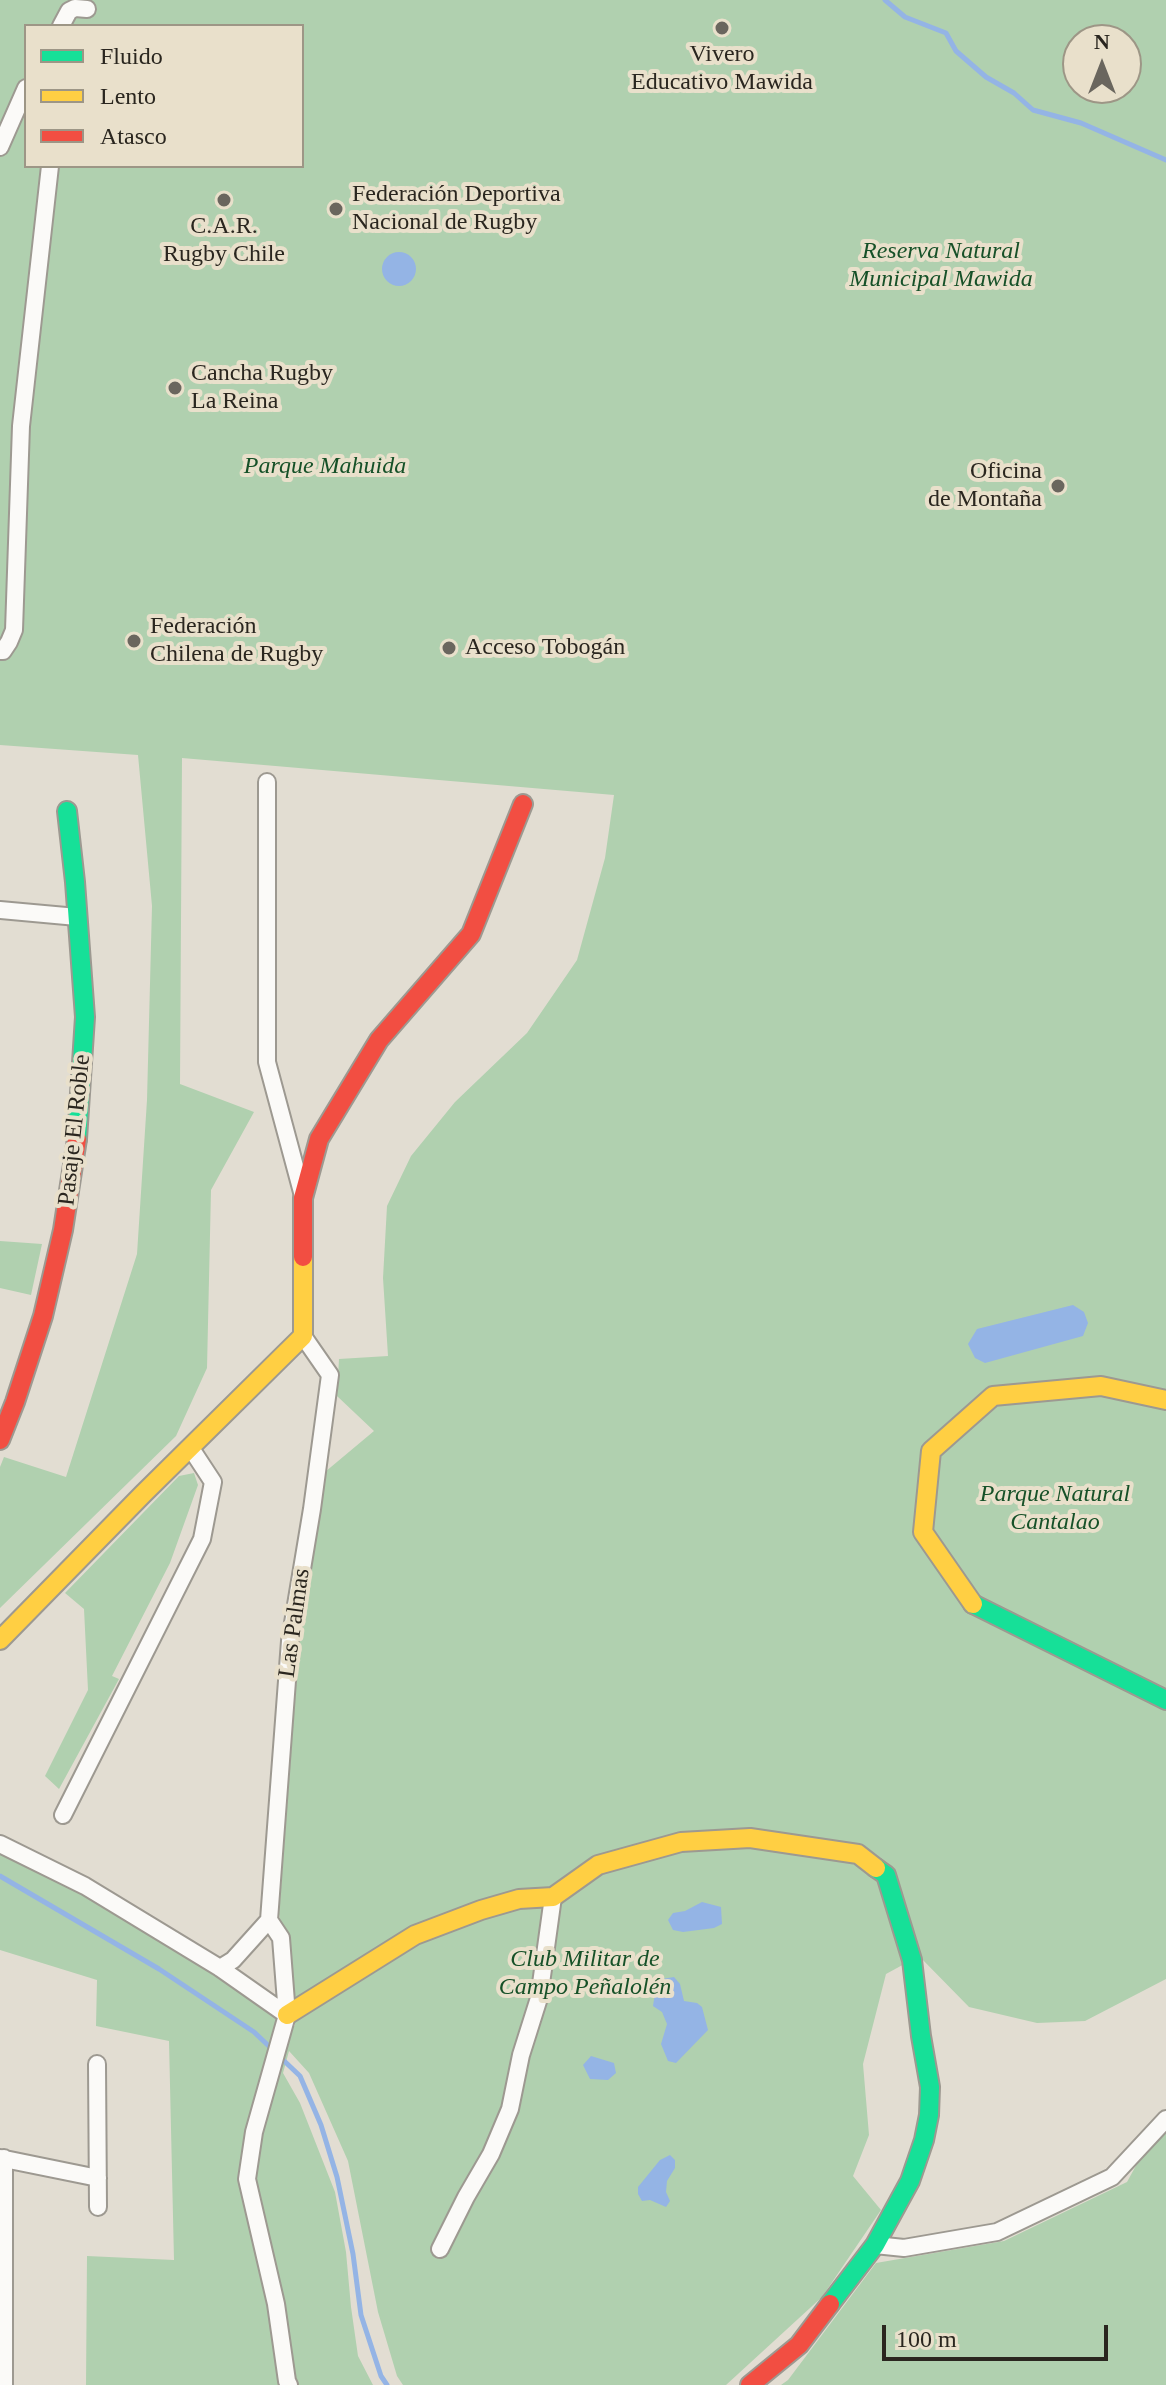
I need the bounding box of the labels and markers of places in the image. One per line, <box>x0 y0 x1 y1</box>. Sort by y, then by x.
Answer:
marker: Vivero Educativo Mawida <box>713 19 731 37</box>
place label: Vivero Educativo Mawida <box>631 41 813 97</box>
place label: Federación Deportiva Nacional de Rugby <box>352 181 561 237</box>
marker: C.A.R. Rugby Chile <box>215 191 233 209</box>
marker: Federación Deportiva Nacional de Rugby <box>327 200 345 218</box>
place label: C.A.R. Rugby Chile <box>163 213 285 269</box>
place label: Cancha Rugby La Reina <box>191 360 333 416</box>
marker: Cancha Rugby La Reina <box>166 379 184 397</box>
place label: Oficina de Montaña <box>928 458 1042 514</box>
marker: Oficina de Montaña <box>1049 477 1067 495</box>
place label: Federación Chilena de Rugby <box>150 613 323 669</box>
marker: Federación Chilena de Rugby <box>125 632 143 650</box>
place label: Acceso Tobogán <box>465 634 625 662</box>
marker: Acceso Tobogán <box>440 639 458 657</box>

